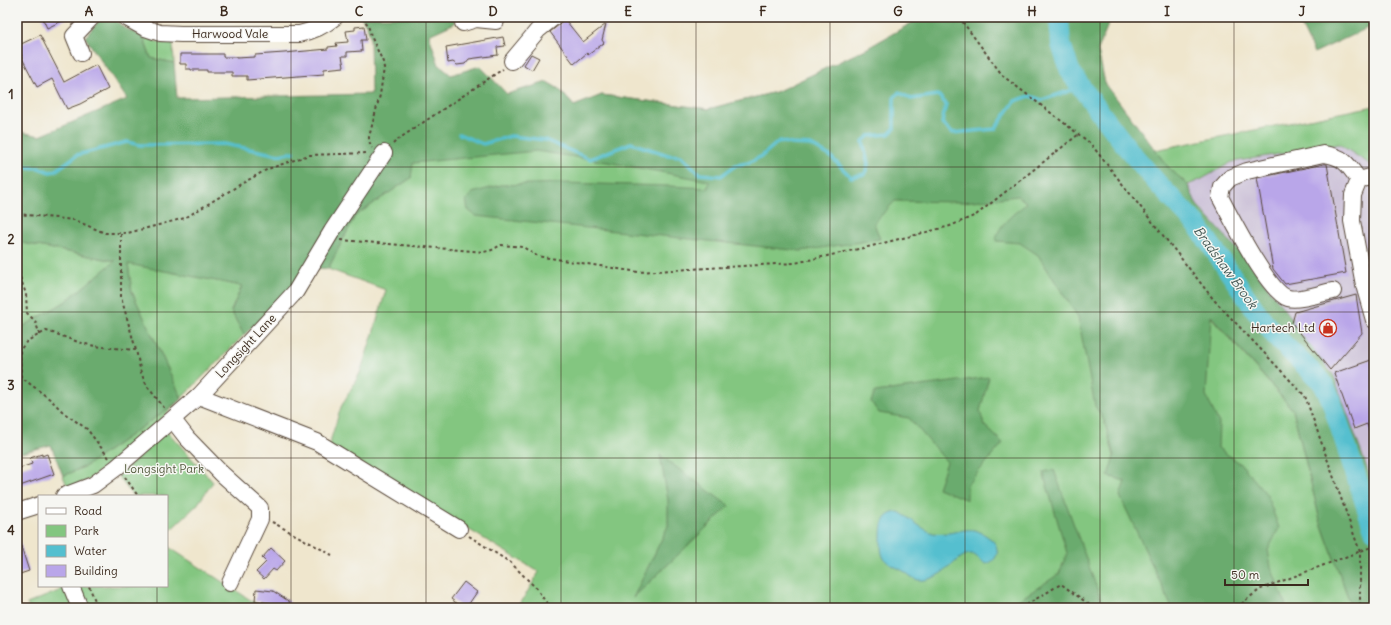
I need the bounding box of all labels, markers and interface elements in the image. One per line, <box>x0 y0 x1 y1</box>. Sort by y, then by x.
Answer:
text: A <box>85 3 94 20</box>
text: B <box>220 3 229 20</box>
text: C <box>355 3 364 20</box>
text: D <box>488 3 498 20</box>
text: E <box>624 3 632 20</box>
text: F <box>759 3 767 20</box>
text: G <box>893 3 903 20</box>
text: H <box>1027 3 1037 20</box>
text: I <box>1164 3 1170 20</box>
text: J <box>1299 3 1306 20</box>
street label: Harwood Vale <box>192 26 268 41</box>
text: 1 <box>8 86 14 103</box>
water label: Bradshaw Brook <box>1190 223 1262 313</box>
text: 2 <box>7 231 15 248</box>
street label: Longsight Lane <box>212 311 279 381</box>
shop icon: Hartech Ltd <box>1318 318 1338 338</box>
place label: Hartech Ltd <box>1251 320 1315 335</box>
text: 3 <box>7 377 15 394</box>
park label: Longsight Park <box>124 461 204 476</box>
legend <box>38 495 168 587</box>
text: Road <box>74 503 102 518</box>
text: 4 <box>7 522 15 539</box>
text: Park <box>74 523 99 538</box>
text: Water <box>74 543 107 558</box>
scale bar <box>1225 561 1308 587</box>
text: Building <box>74 563 118 578</box>
text: 50 m <box>1231 567 1260 582</box>

